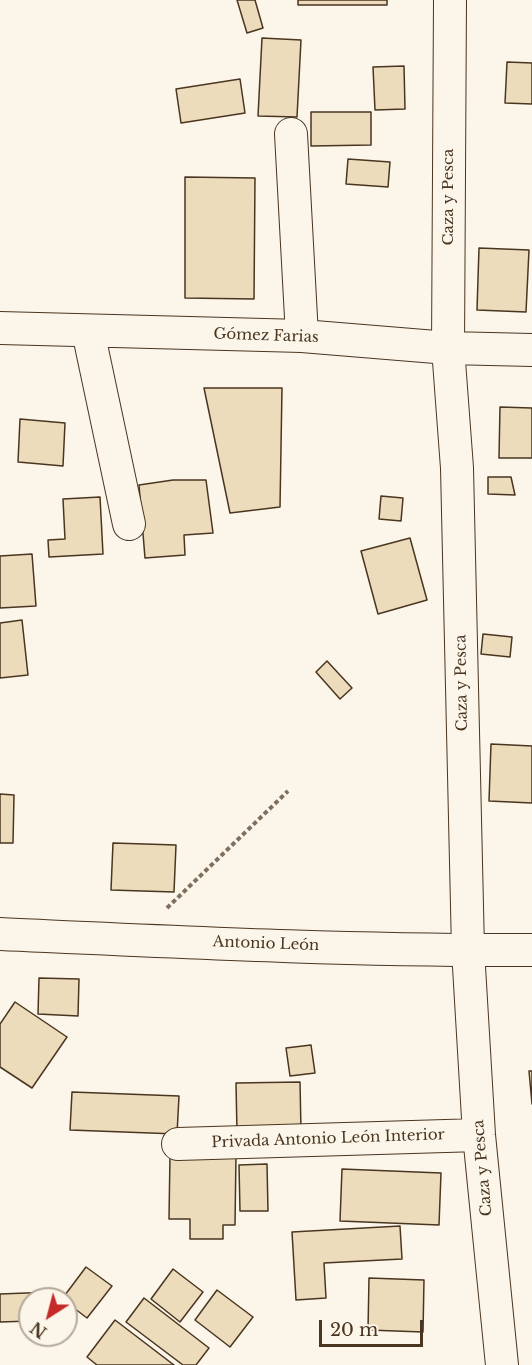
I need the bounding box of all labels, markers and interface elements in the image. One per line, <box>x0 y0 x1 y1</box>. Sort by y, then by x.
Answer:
street label: Caza y Pesca <box>440 149 458 245</box>
street label: Gómez Farias <box>213 325 319 347</box>
street label: Caza y Pesca <box>452 634 472 732</box>
street label: Antonio León <box>212 933 320 955</box>
street label: Caza y Pesca <box>470 1119 496 1217</box>
street label: Privada Antonio León Interior <box>211 1126 445 1152</box>
north arrow <box>18 1287 78 1347</box>
scale bar <box>322 1308 426 1346</box>
text: N <box>27 1317 51 1342</box>
text: 20 m <box>330 1319 378 1341</box>

